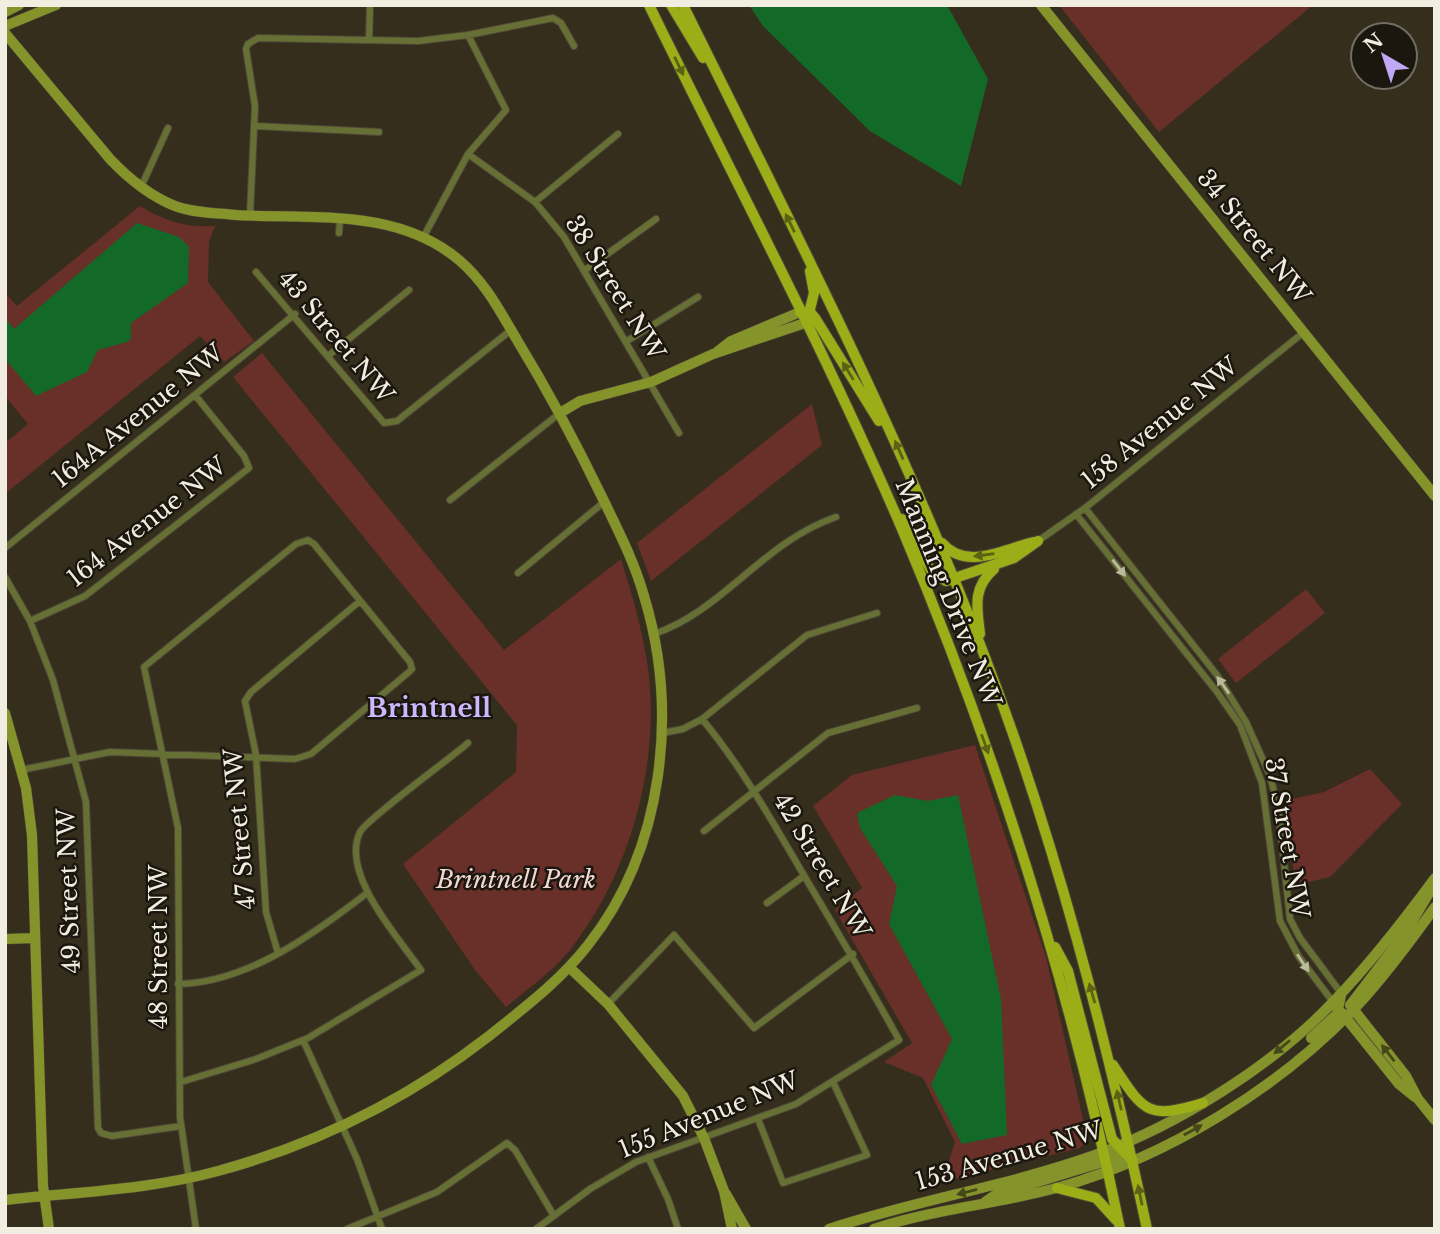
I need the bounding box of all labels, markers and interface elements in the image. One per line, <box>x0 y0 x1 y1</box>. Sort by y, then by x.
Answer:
north arrow <box>1349 21 1419 91</box>
text: N <box>1359 29 1388 58</box>
one-way arrow <box>673 57 685 77</box>
street label: 34 Street NW <box>1191 164 1318 310</box>
street label: 38 Street NW <box>559 210 672 366</box>
one-way arrow <box>785 213 796 233</box>
street label: 43 Street NW <box>272 264 401 410</box>
street label: 164A Avenue NW <box>46 337 230 494</box>
street label: 158 Avenue NW <box>1076 350 1244 495</box>
one-way arrow <box>842 362 855 381</box>
one-way arrow <box>893 440 905 460</box>
street label: 164 Avenue NW <box>61 450 233 593</box>
street label: Manning Drive NW <box>889 474 1008 712</box>
one-way arrow <box>973 550 995 561</box>
one-way arrow <box>1111 558 1126 576</box>
one-way arrow <box>1216 676 1230 694</box>
district label: Brintnell <box>367 692 491 724</box>
one-way arrow <box>980 733 991 754</box>
street label: 47 Street NW <box>218 746 261 911</box>
street label: 37 Street NW <box>1259 755 1316 921</box>
street label: 42 Street NW <box>768 788 878 944</box>
street label: 49 Street NW <box>51 807 86 974</box>
street label: 48 Street NW <box>144 864 173 1029</box>
park label: Brintnell Park <box>435 865 596 894</box>
one-way arrow <box>1296 954 1310 972</box>
one-way arrow <box>1087 982 1097 1003</box>
one-way arrow <box>1273 1039 1291 1054</box>
one-way arrow <box>1381 1044 1395 1062</box>
street label: 155 Avenue NW <box>614 1065 804 1164</box>
one-way arrow <box>1113 1089 1124 1111</box>
street label: 153 Avenue NW <box>912 1115 1106 1196</box>
one-way arrow <box>1184 1124 1203 1136</box>
one-way arrow <box>1134 1184 1145 1206</box>
one-way arrow <box>956 1187 978 1198</box>

